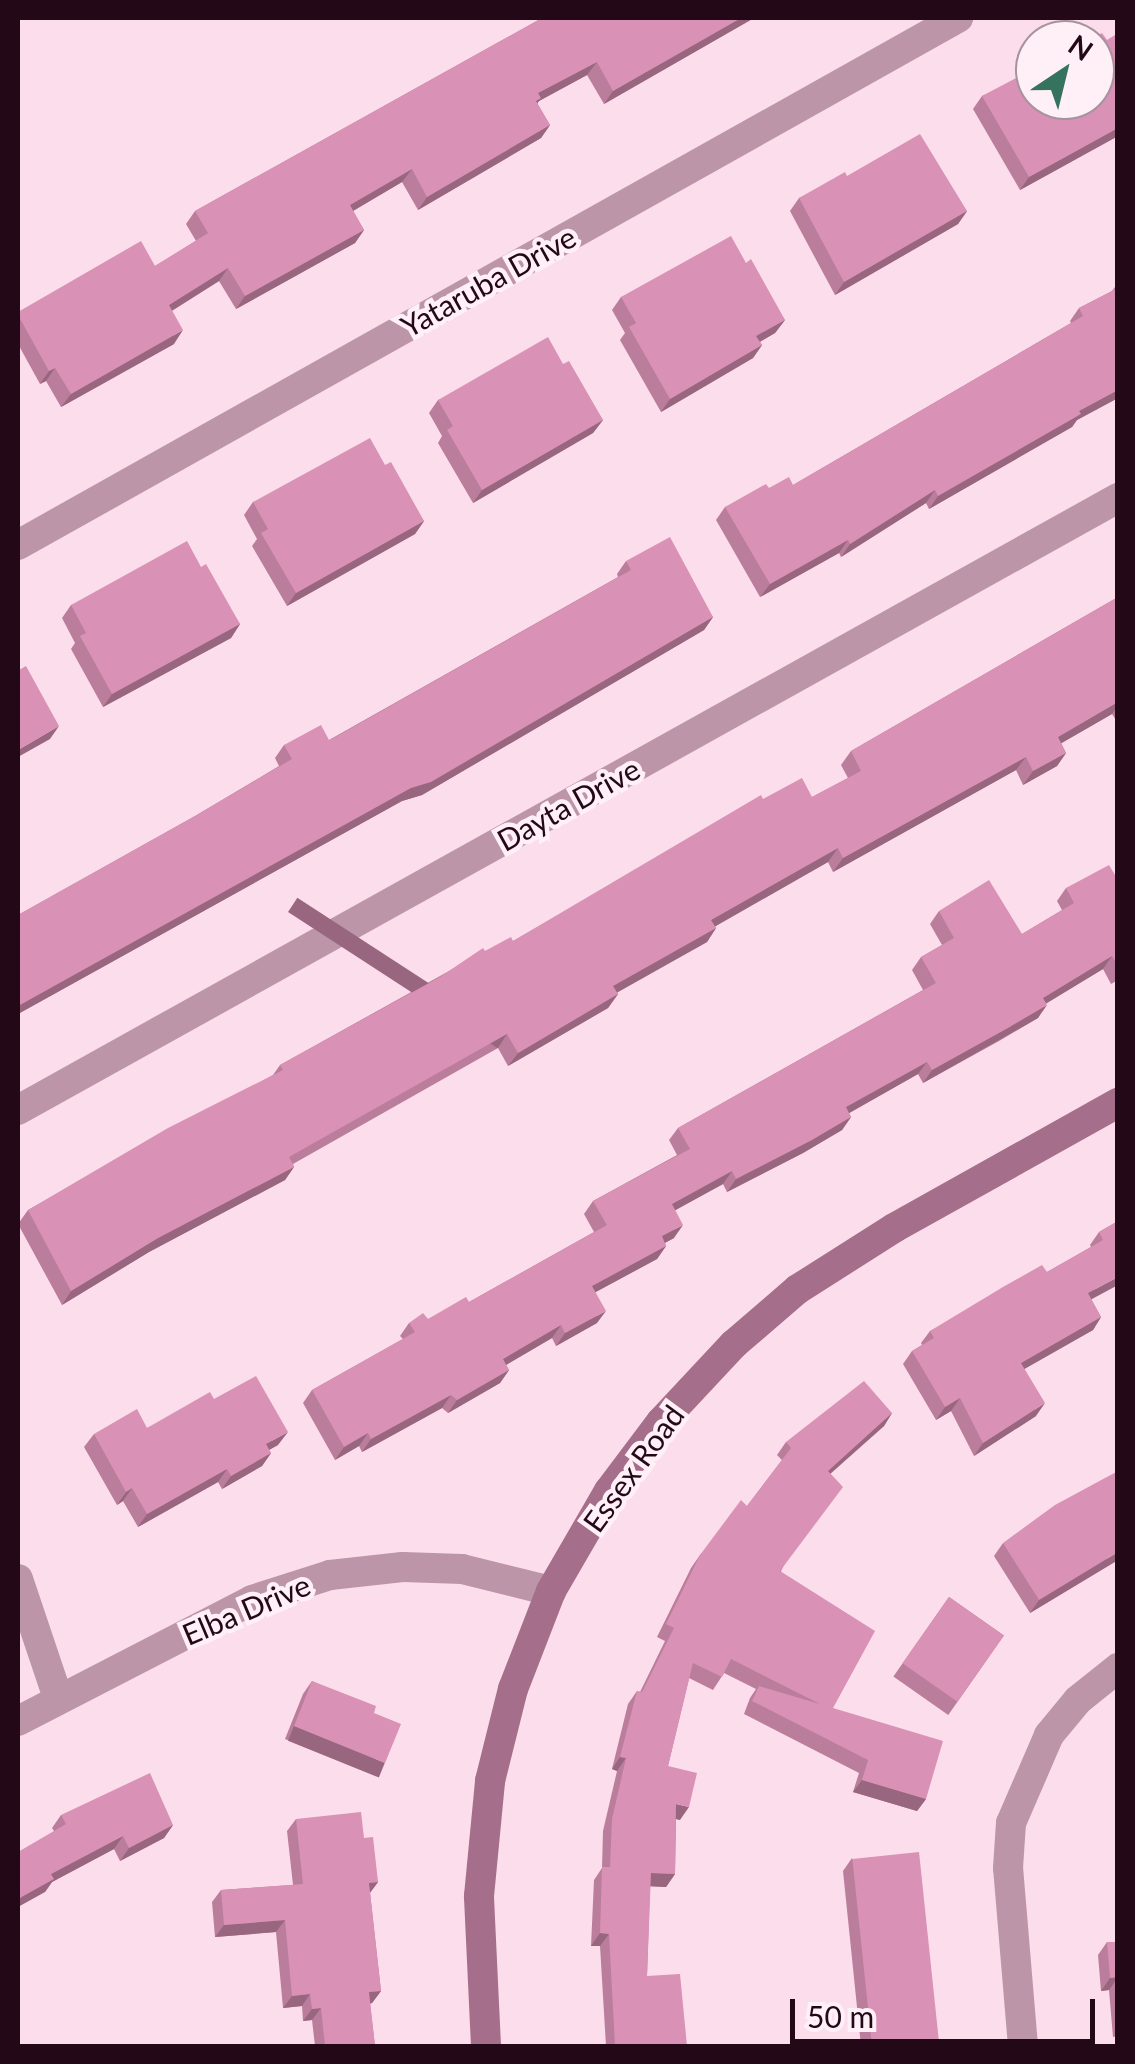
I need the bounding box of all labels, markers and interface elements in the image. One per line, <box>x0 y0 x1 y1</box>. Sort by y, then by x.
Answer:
north arrow <box>1015 20 1115 120</box>
text: N <box>1062 27 1100 67</box>
street label: Yataruba Drive <box>394 218 582 344</box>
street label: Dayta Drive <box>490 750 646 858</box>
street label: Essex Road <box>575 1398 691 1538</box>
street label: Elba Drive <box>177 1566 315 1652</box>
scale bar <box>795 1979 1100 2041</box>
text: 50 m <box>807 1998 874 2034</box>

